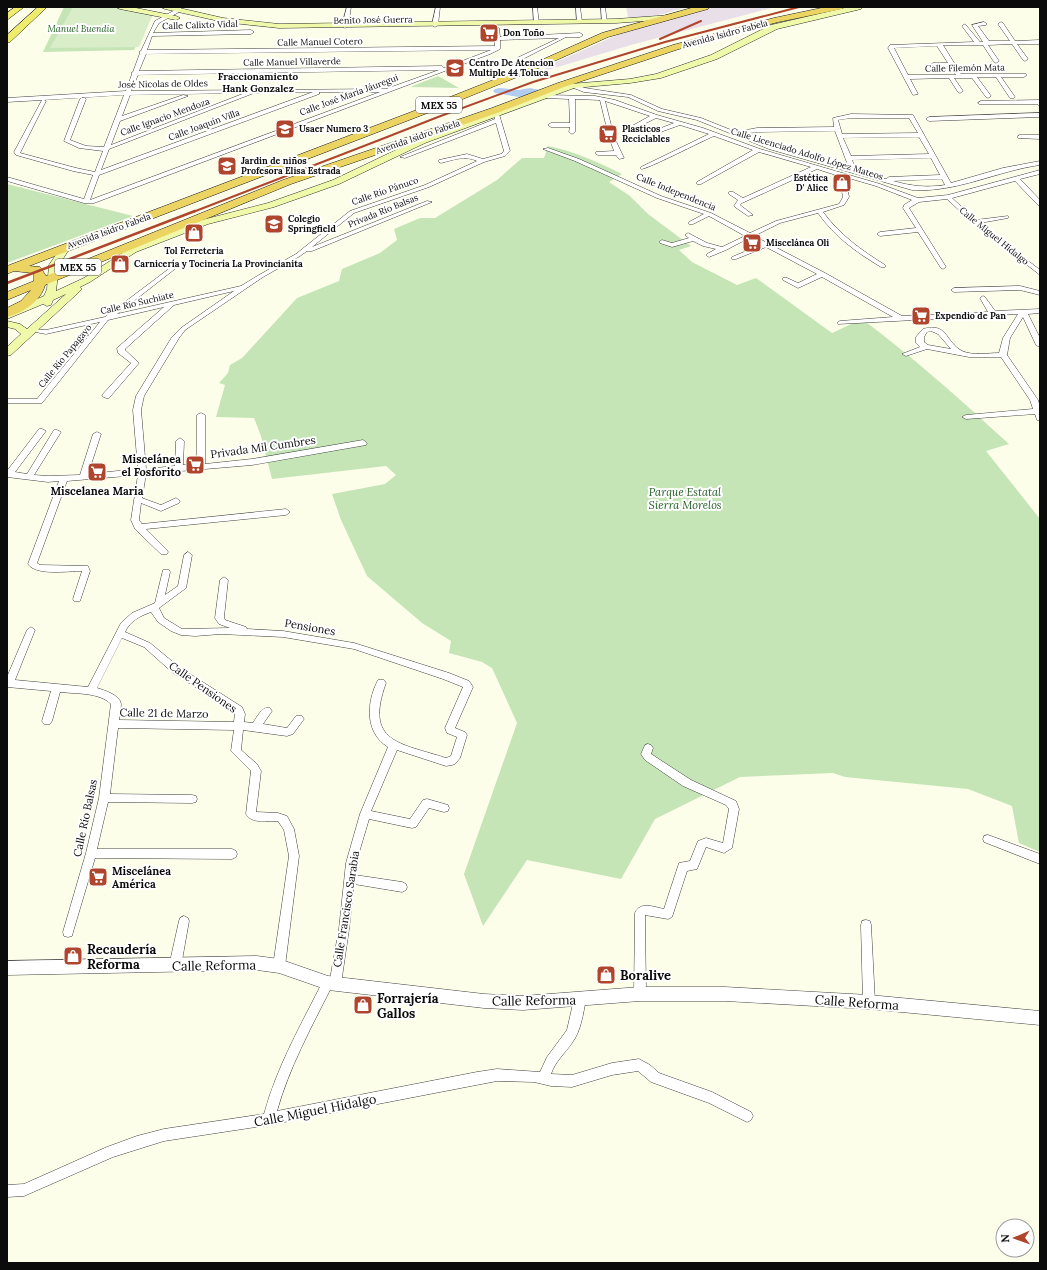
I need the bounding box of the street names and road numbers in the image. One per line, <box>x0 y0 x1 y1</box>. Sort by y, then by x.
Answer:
street label: Benito José Guerra <box>333 13 413 26</box>
street label: Avenida Isidro Fabela <box>680 17 769 50</box>
street label: Calle Calixto Vidal <box>162 18 239 31</box>
street label: Calle Manuel Cotero <box>277 35 363 48</box>
street label: Calle Manuel Villaverde <box>243 55 341 68</box>
street label: Calle Filemón Mata <box>925 61 1005 74</box>
street label: Calle José María Jáuregui <box>298 71 400 118</box>
street label: José Nicolas de Oldes <box>117 77 208 90</box>
street label: Calle Ignacio Mendoza <box>119 95 211 138</box>
road number: MEX 55 <box>416 97 462 113</box>
street label: Calle Joaquín Villa <box>167 106 241 143</box>
street label: Avenida Isidro Fabela <box>373 117 462 156</box>
street label: Calle Licenciado Adolfo López Mateos <box>730 125 885 182</box>
street label: Calle Independencia <box>635 170 718 213</box>
street label: Calle Río Pánuco <box>350 174 420 207</box>
street label: Privada Río Balsas <box>346 191 420 230</box>
street label: Calle Miguel Hidalgo <box>957 204 1031 267</box>
street label: Avenida Isidro Fabela <box>65 210 152 251</box>
road number: MEX 55 <box>55 259 101 275</box>
street label: Calle Río Suchiate <box>99 289 175 316</box>
street label: Calle Río Papagayo <box>36 322 94 390</box>
street label: Privada Mil Cumbres <box>209 433 317 461</box>
street label: Pensiones <box>283 616 337 638</box>
street label: Calle Pensiones <box>166 658 240 716</box>
street label: Calle 21 de Marzo <box>119 705 209 721</box>
street label: Calle Río Balsas <box>70 778 100 858</box>
street label: Calle Francisco Sarabia <box>330 849 362 968</box>
street label: Calle Reforma <box>172 956 257 975</box>
street label: Calle Reforma <box>492 991 577 1010</box>
street label: Calle Reforma <box>814 991 900 1014</box>
street label: Calle Miguel Hidalgo <box>252 1090 378 1131</box>

